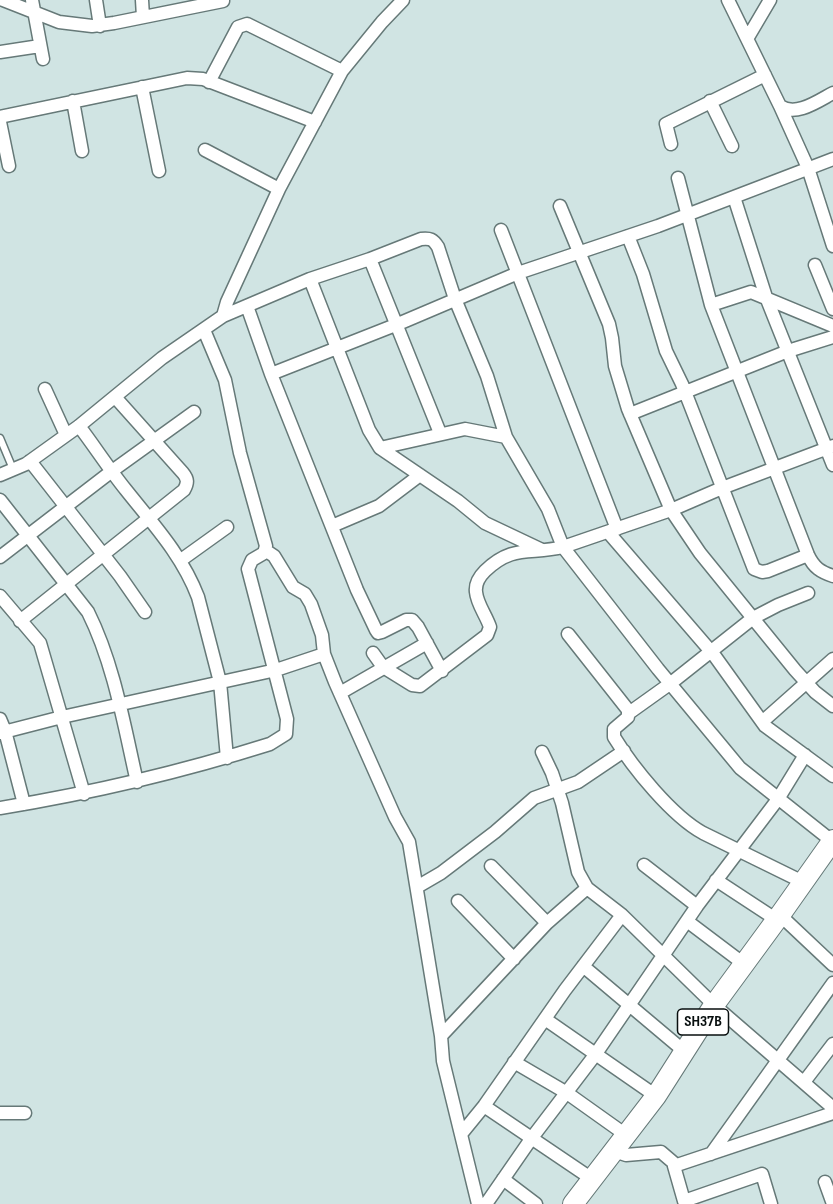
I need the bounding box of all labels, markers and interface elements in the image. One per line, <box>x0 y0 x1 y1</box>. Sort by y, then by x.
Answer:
road number: SH37B <box>678 1009 728 1035</box>

